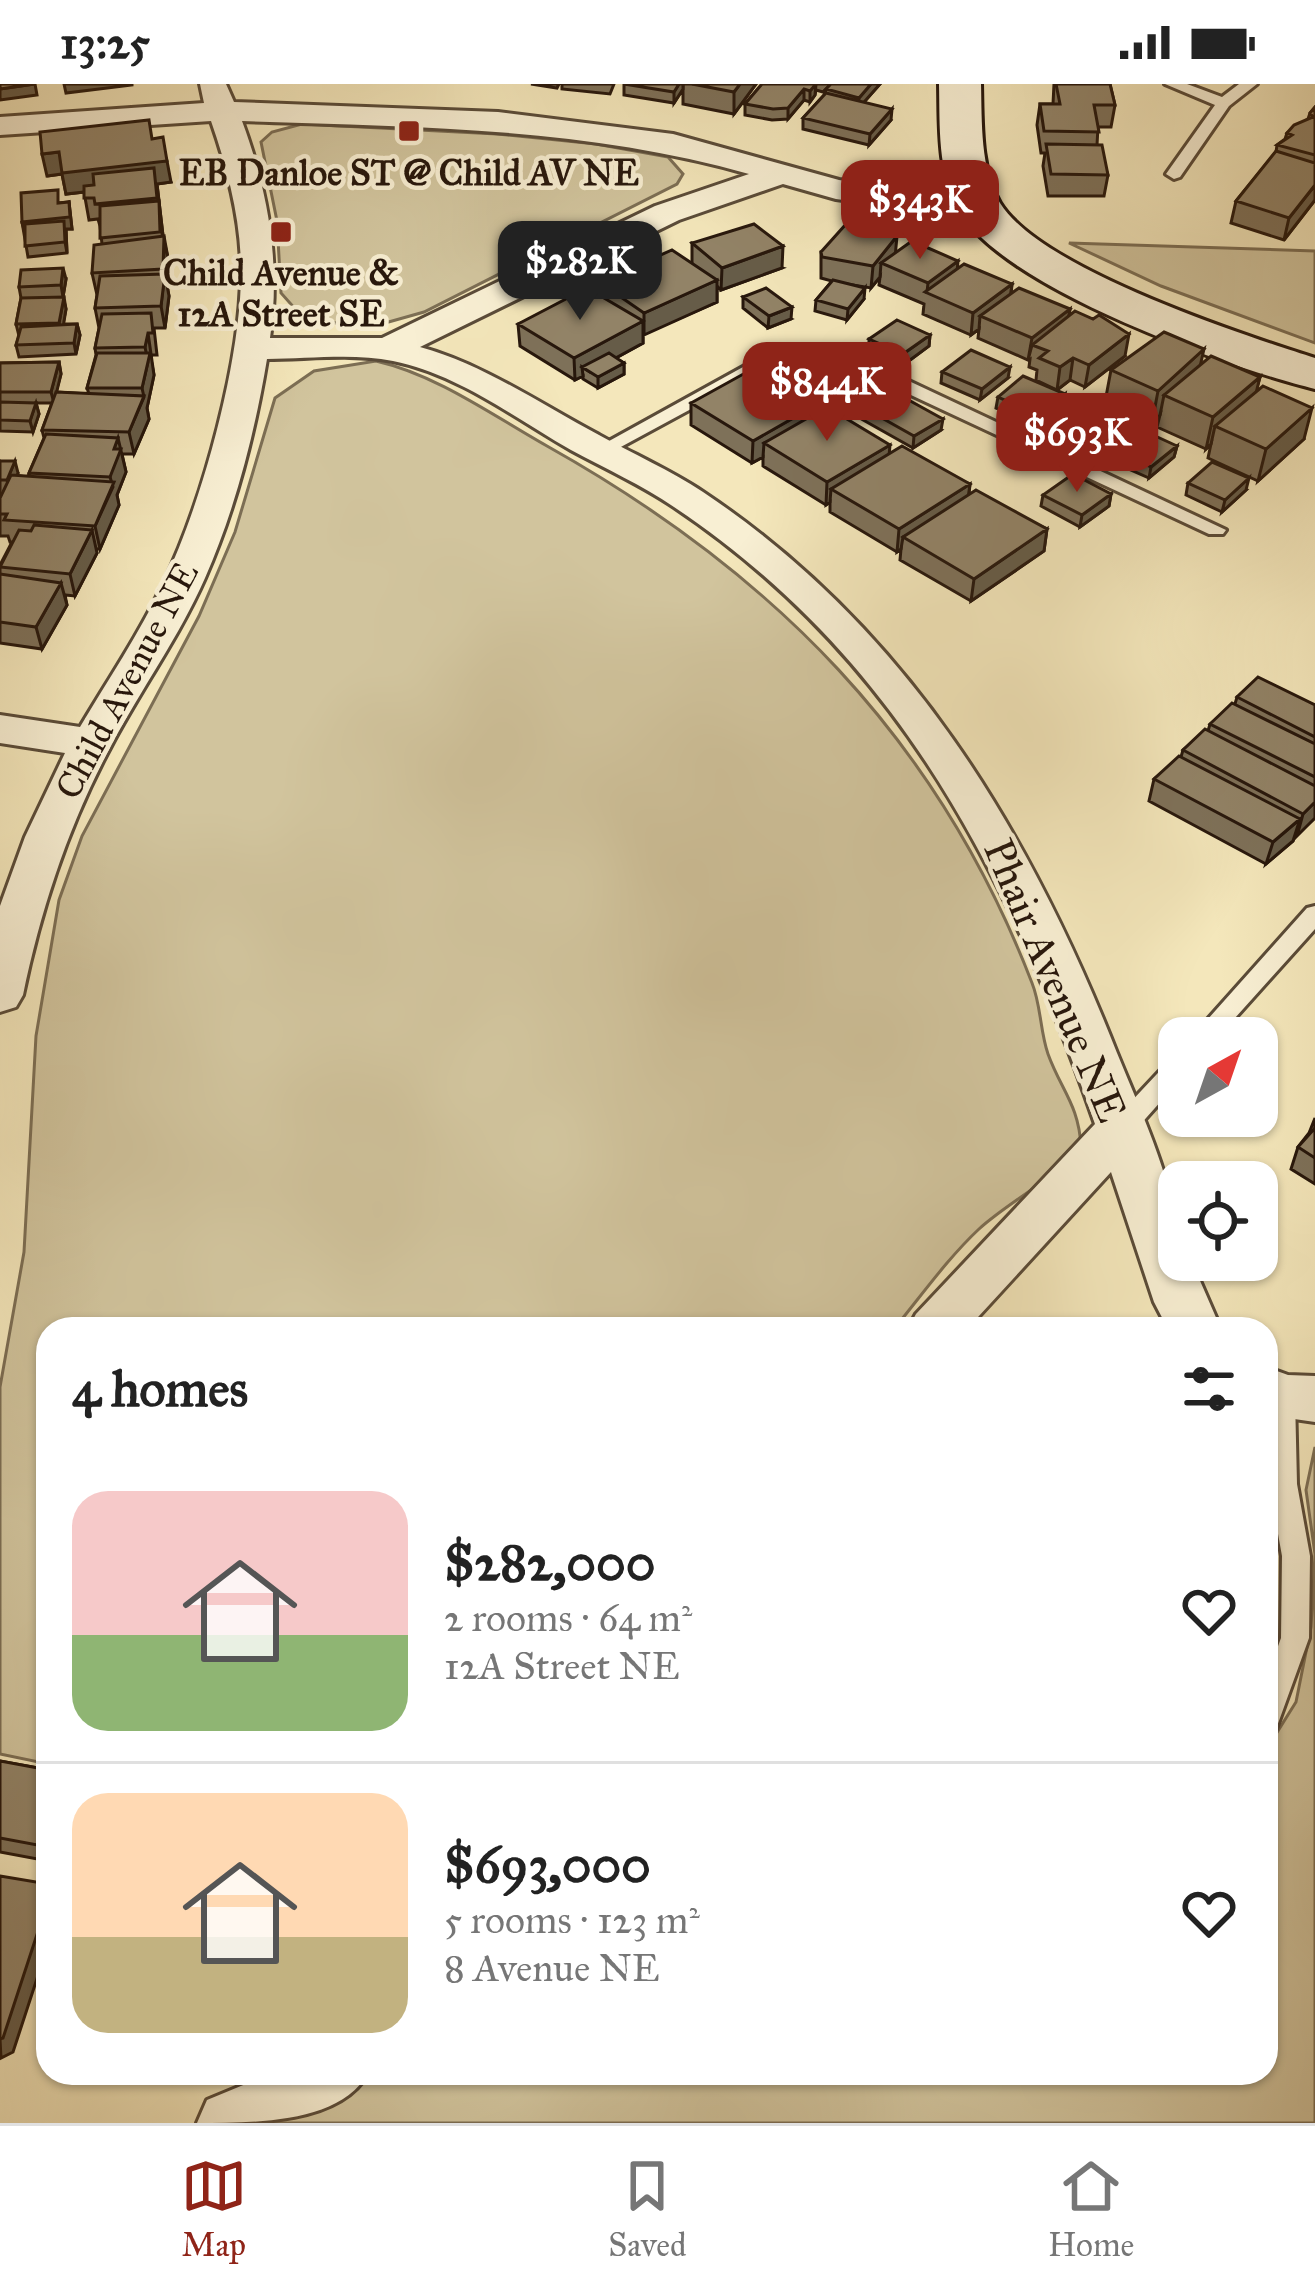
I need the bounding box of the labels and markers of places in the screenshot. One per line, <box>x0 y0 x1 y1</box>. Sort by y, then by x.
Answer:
marker: EB Danloe ST @ Child AV NE <box>396 118 422 144</box>
place label: EB Danloe ST @ Child AV NE <box>179 151 639 195</box>
pin: $343K <box>836 160 1004 262</box>
marker: Child Avenue & 12A Street SE <box>268 219 294 245</box>
pin: $282K <box>496 221 664 323</box>
place label: Child Avenue & 12A Street SE <box>163 251 399 336</box>
pin: $844K <box>743 342 911 444</box>
pin: $693K <box>993 393 1161 495</box>

